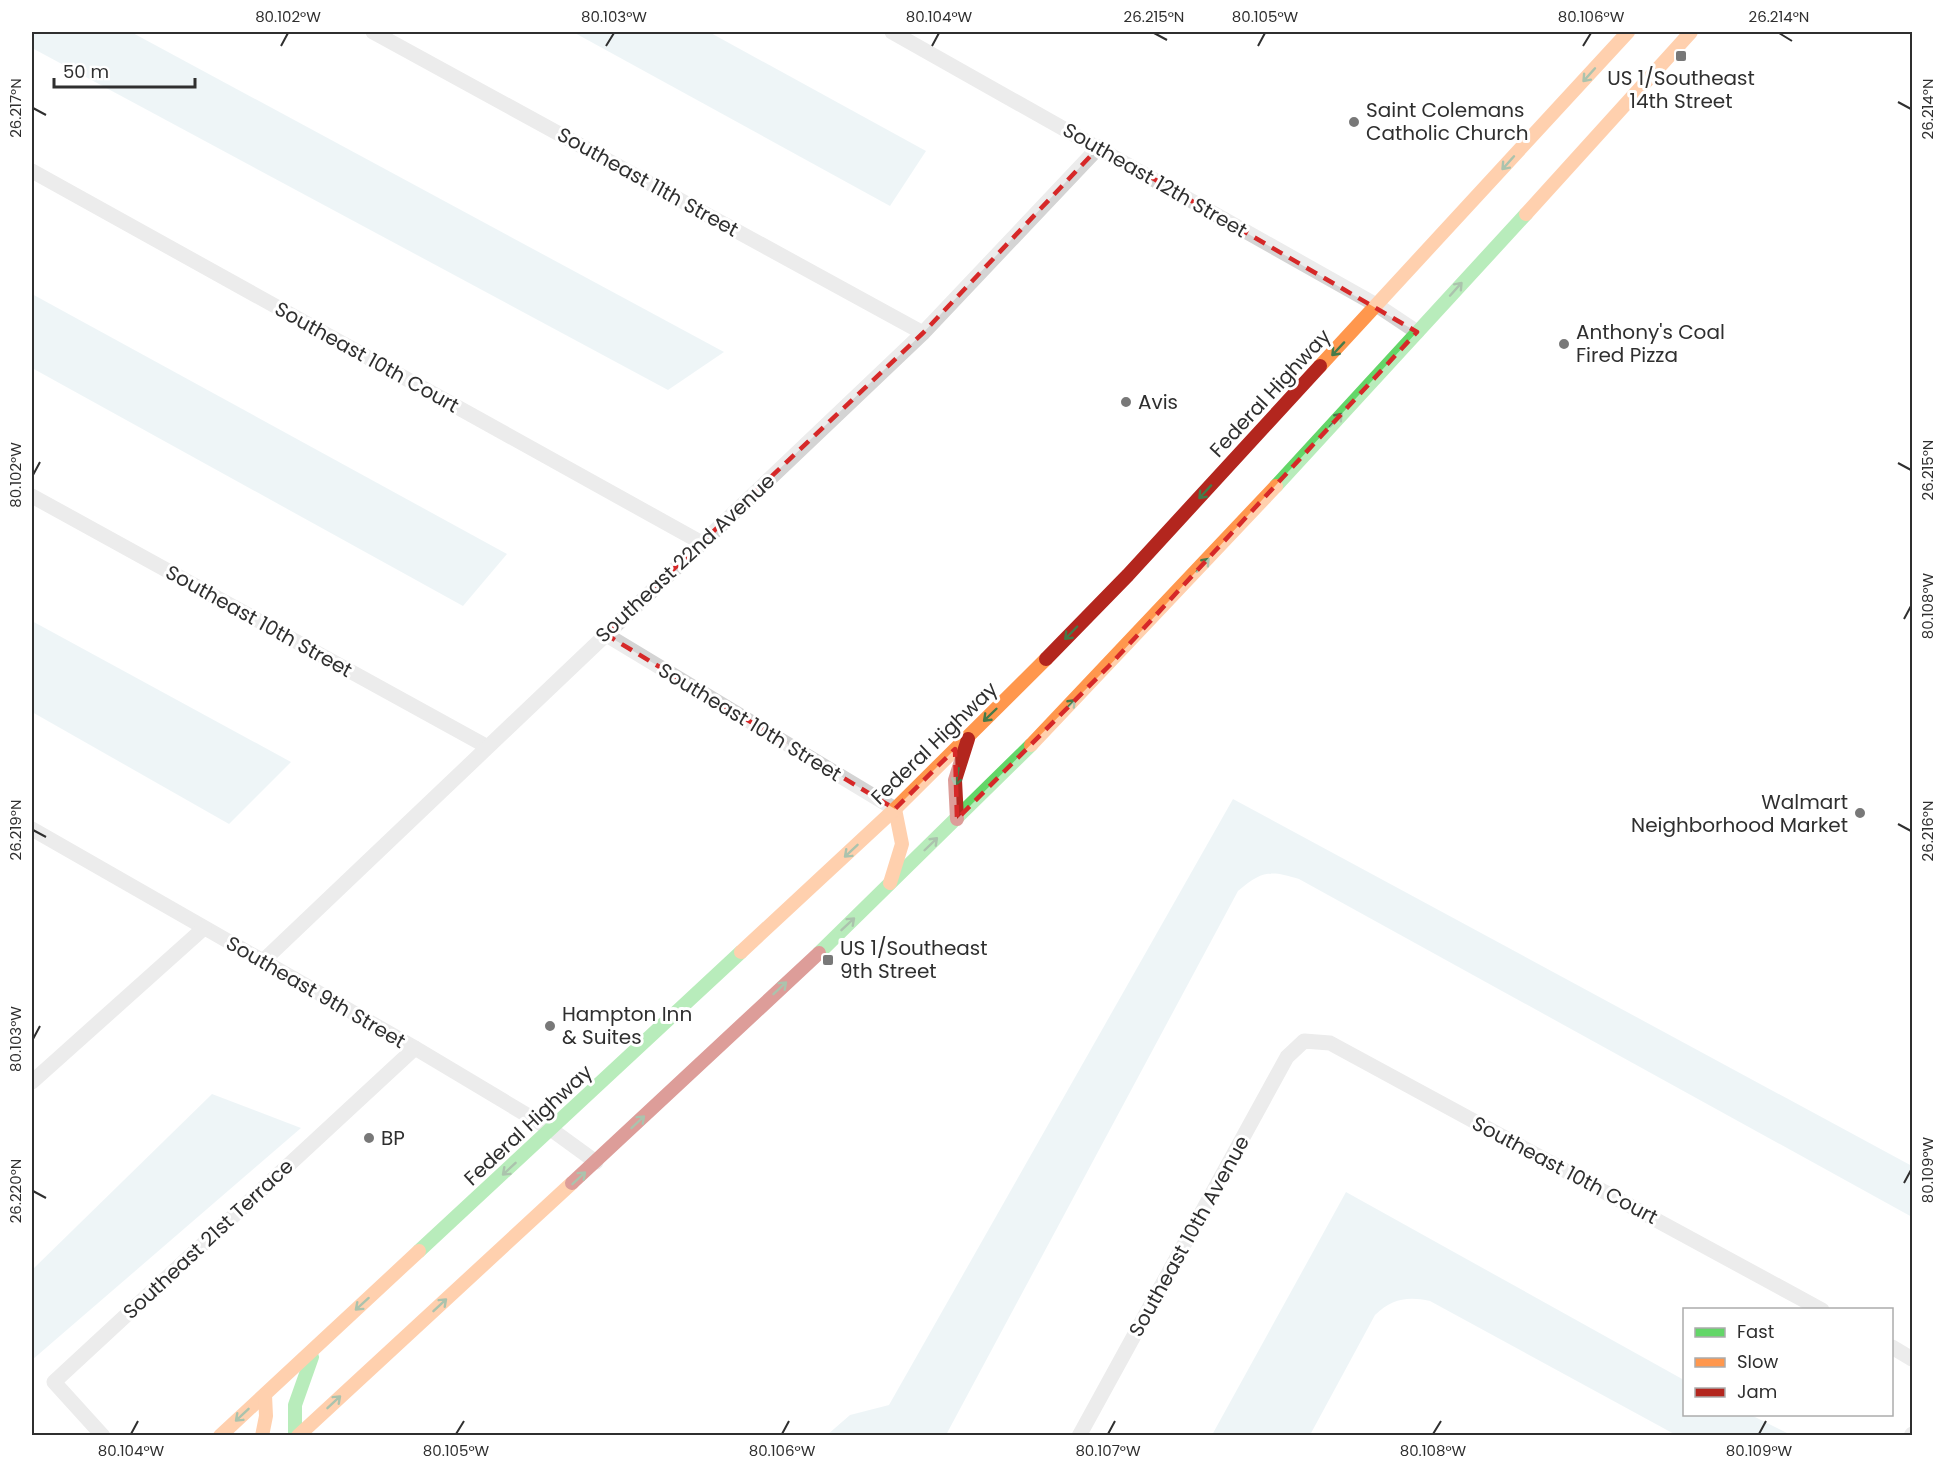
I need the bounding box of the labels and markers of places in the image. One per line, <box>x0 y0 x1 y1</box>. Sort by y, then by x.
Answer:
marker: US 1/Southeast 14th Street <box>1674 49 1688 63</box>
place label: US 1/Southeast 14th Street <box>1607 64 1755 115</box>
place label: Saint Colemans Catholic Church <box>1366 96 1529 147</box>
marker: Saint Colemans Catholic Church <box>1347 115 1361 129</box>
place label: Anthony's Coal Fired Pizza <box>1576 318 1725 369</box>
marker: Anthony's Coal Fired Pizza <box>1557 337 1571 351</box>
place label: Avis <box>1138 388 1178 416</box>
marker: Avis <box>1119 395 1133 409</box>
place label: Walmart Neighborhood Market <box>1631 788 1848 839</box>
marker: Walmart Neighborhood Market <box>1853 806 1867 820</box>
place label: US 1/Southeast 9th Street <box>840 934 988 985</box>
marker: US 1/Southeast 9th Street <box>821 953 835 967</box>
place label: Hampton Inn & Suites <box>562 1000 692 1051</box>
marker: Hampton Inn & Suites <box>543 1019 557 1033</box>
place label: BP <box>381 1124 405 1152</box>
marker: BP <box>362 1131 376 1145</box>

